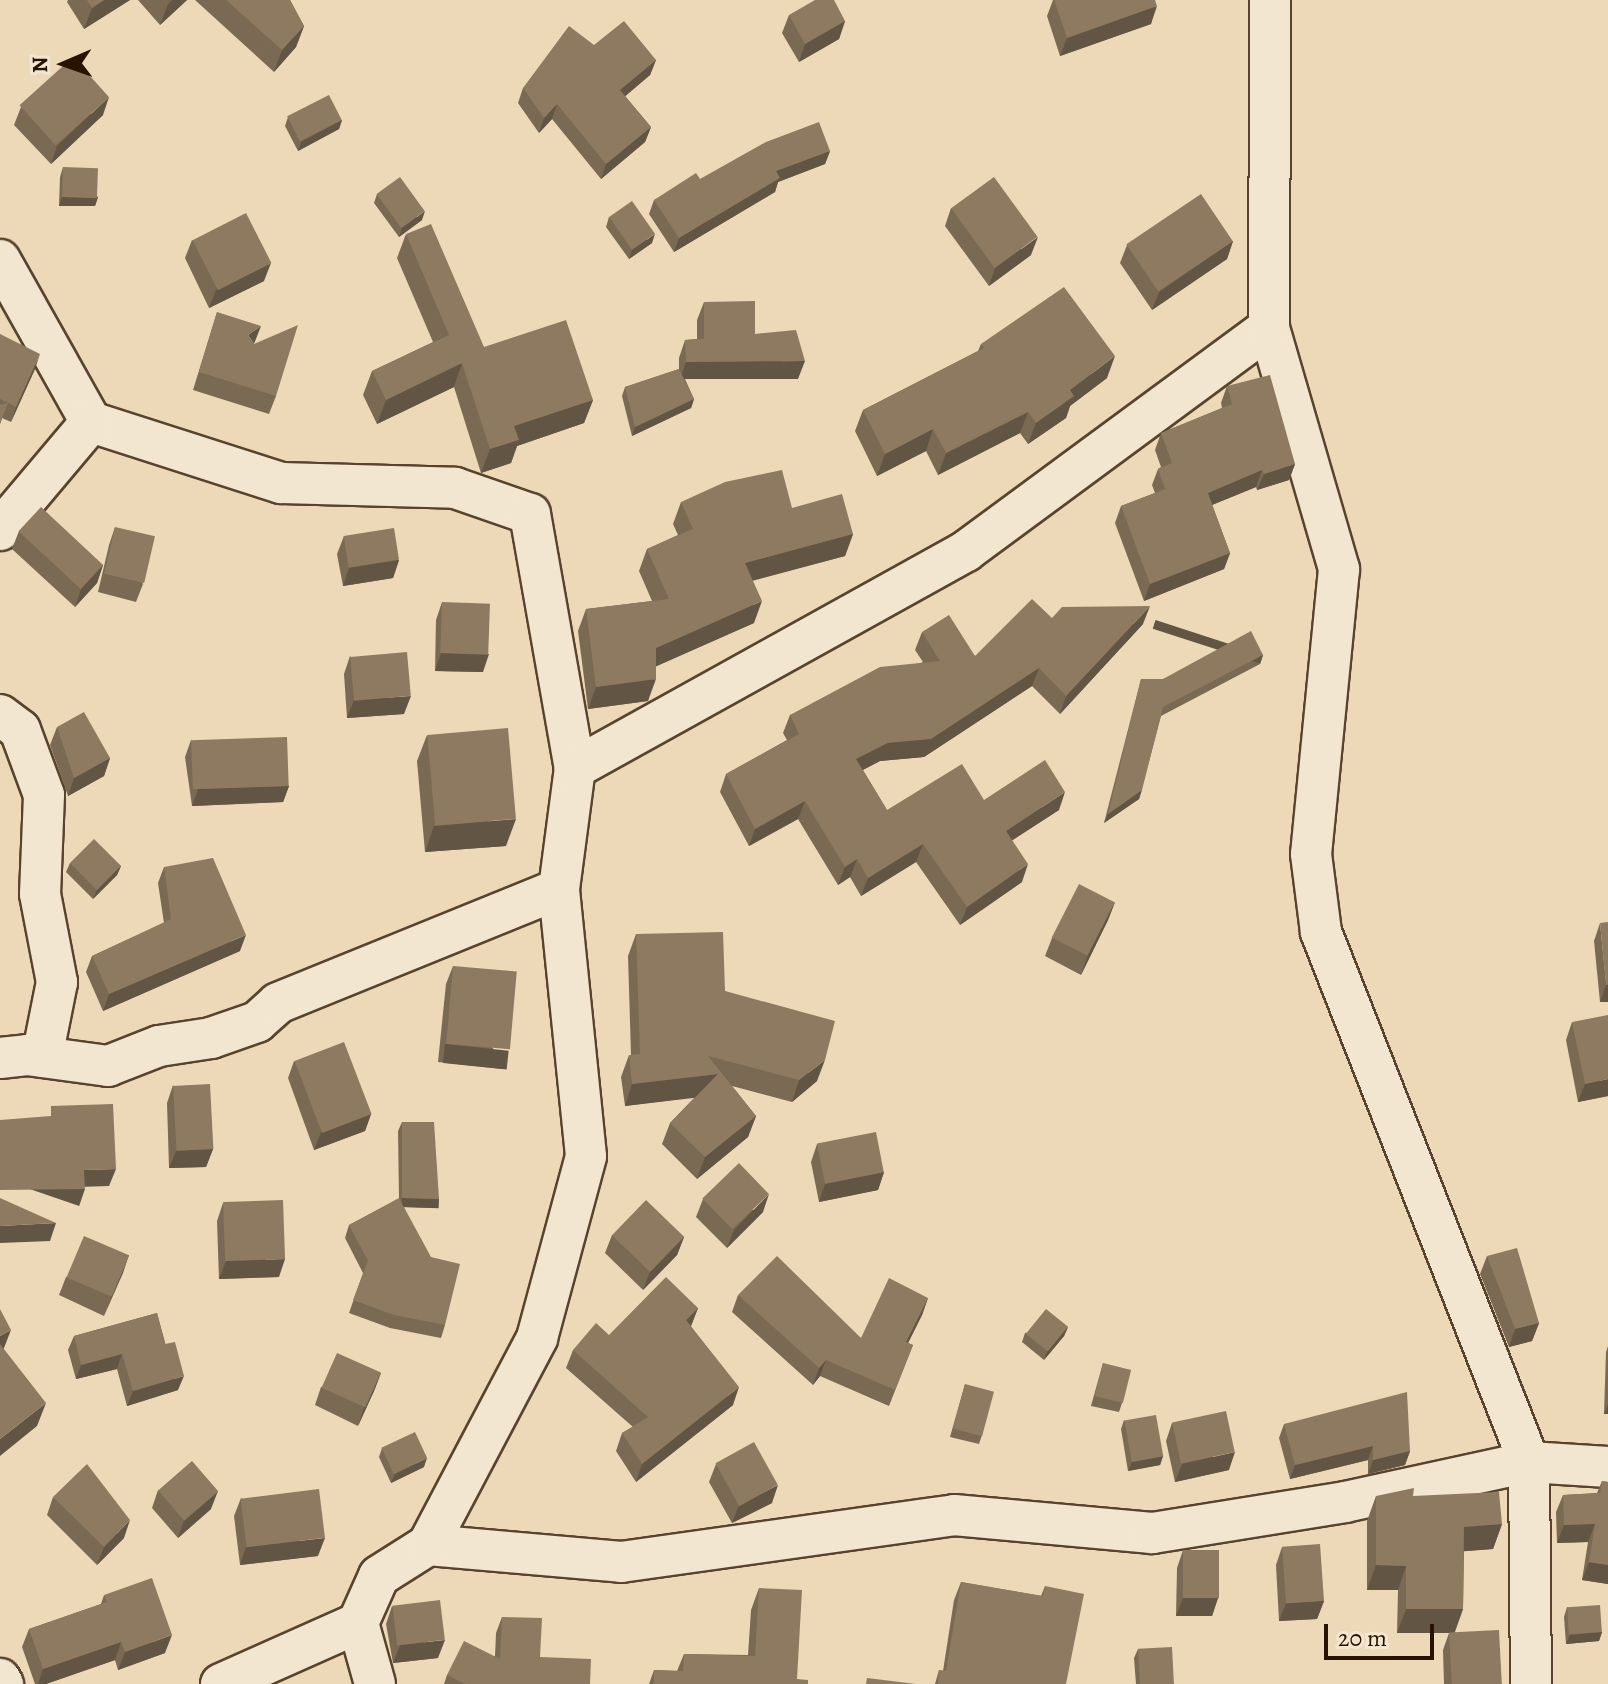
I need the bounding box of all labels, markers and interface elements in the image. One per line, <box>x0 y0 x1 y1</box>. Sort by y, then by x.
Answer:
north arrow <box>24 24 104 104</box>
text: N <box>25 56 55 73</box>
scale bar <box>1328 1608 1438 1658</box>
text: 20 m <box>1338 1622 1387 1654</box>

